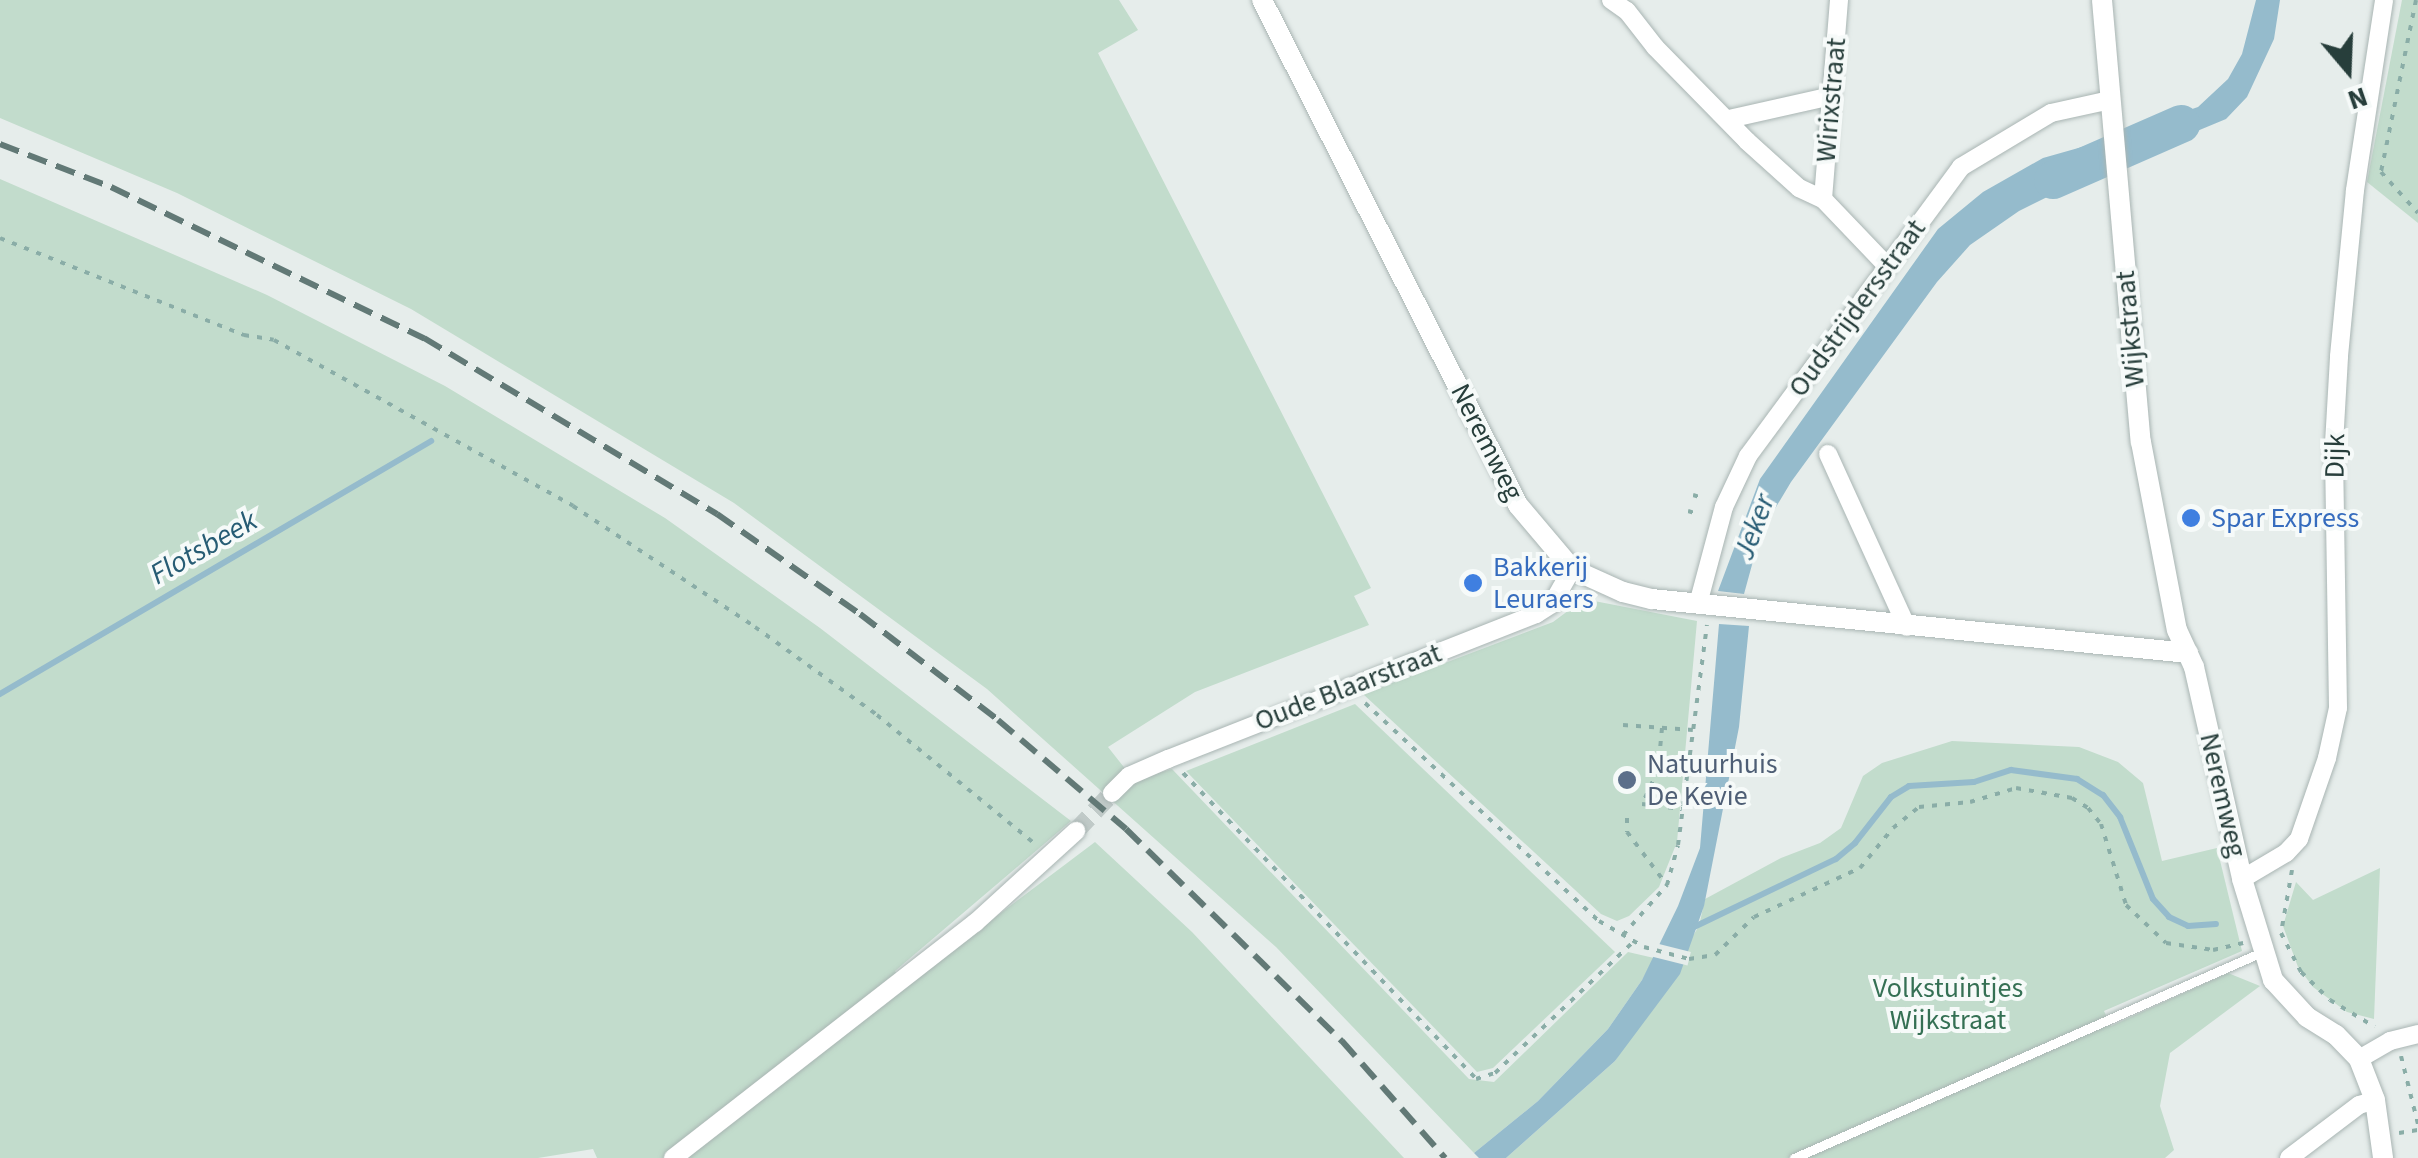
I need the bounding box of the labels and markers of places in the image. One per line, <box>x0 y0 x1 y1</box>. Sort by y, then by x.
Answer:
place label: Spar Express <box>2211 501 2359 535</box>
marker: Spar Express <box>2180 507 2202 529</box>
place label: Bakkerij Leuraers <box>1493 550 1594 616</box>
marker: Bakkerij Leuraers <box>1462 572 1484 594</box>
place label: Natuurhuis De Kevie <box>1647 747 1778 813</box>
marker: Natuurhuis De Kevie <box>1616 769 1638 791</box>

